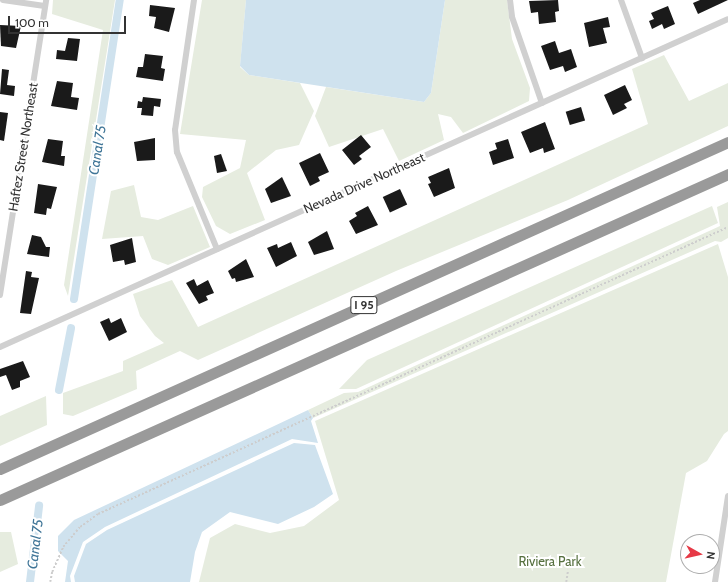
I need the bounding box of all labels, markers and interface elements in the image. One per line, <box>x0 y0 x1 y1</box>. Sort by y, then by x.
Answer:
scale bar <box>10 8 128 34</box>
text: 100 m <box>15 15 49 30</box>
street label: Haftez Street Northeast <box>5 81 41 213</box>
water label: Canal 75 <box>85 124 109 176</box>
street label: Nevada Drive Northeast <box>301 149 427 217</box>
road number: I 95 <box>350 295 378 315</box>
water label: Canal 75 <box>24 518 46 570</box>
north arrow <box>680 534 720 574</box>
text: N <box>703 551 718 560</box>
park label: Riviera Park <box>519 553 581 569</box>

